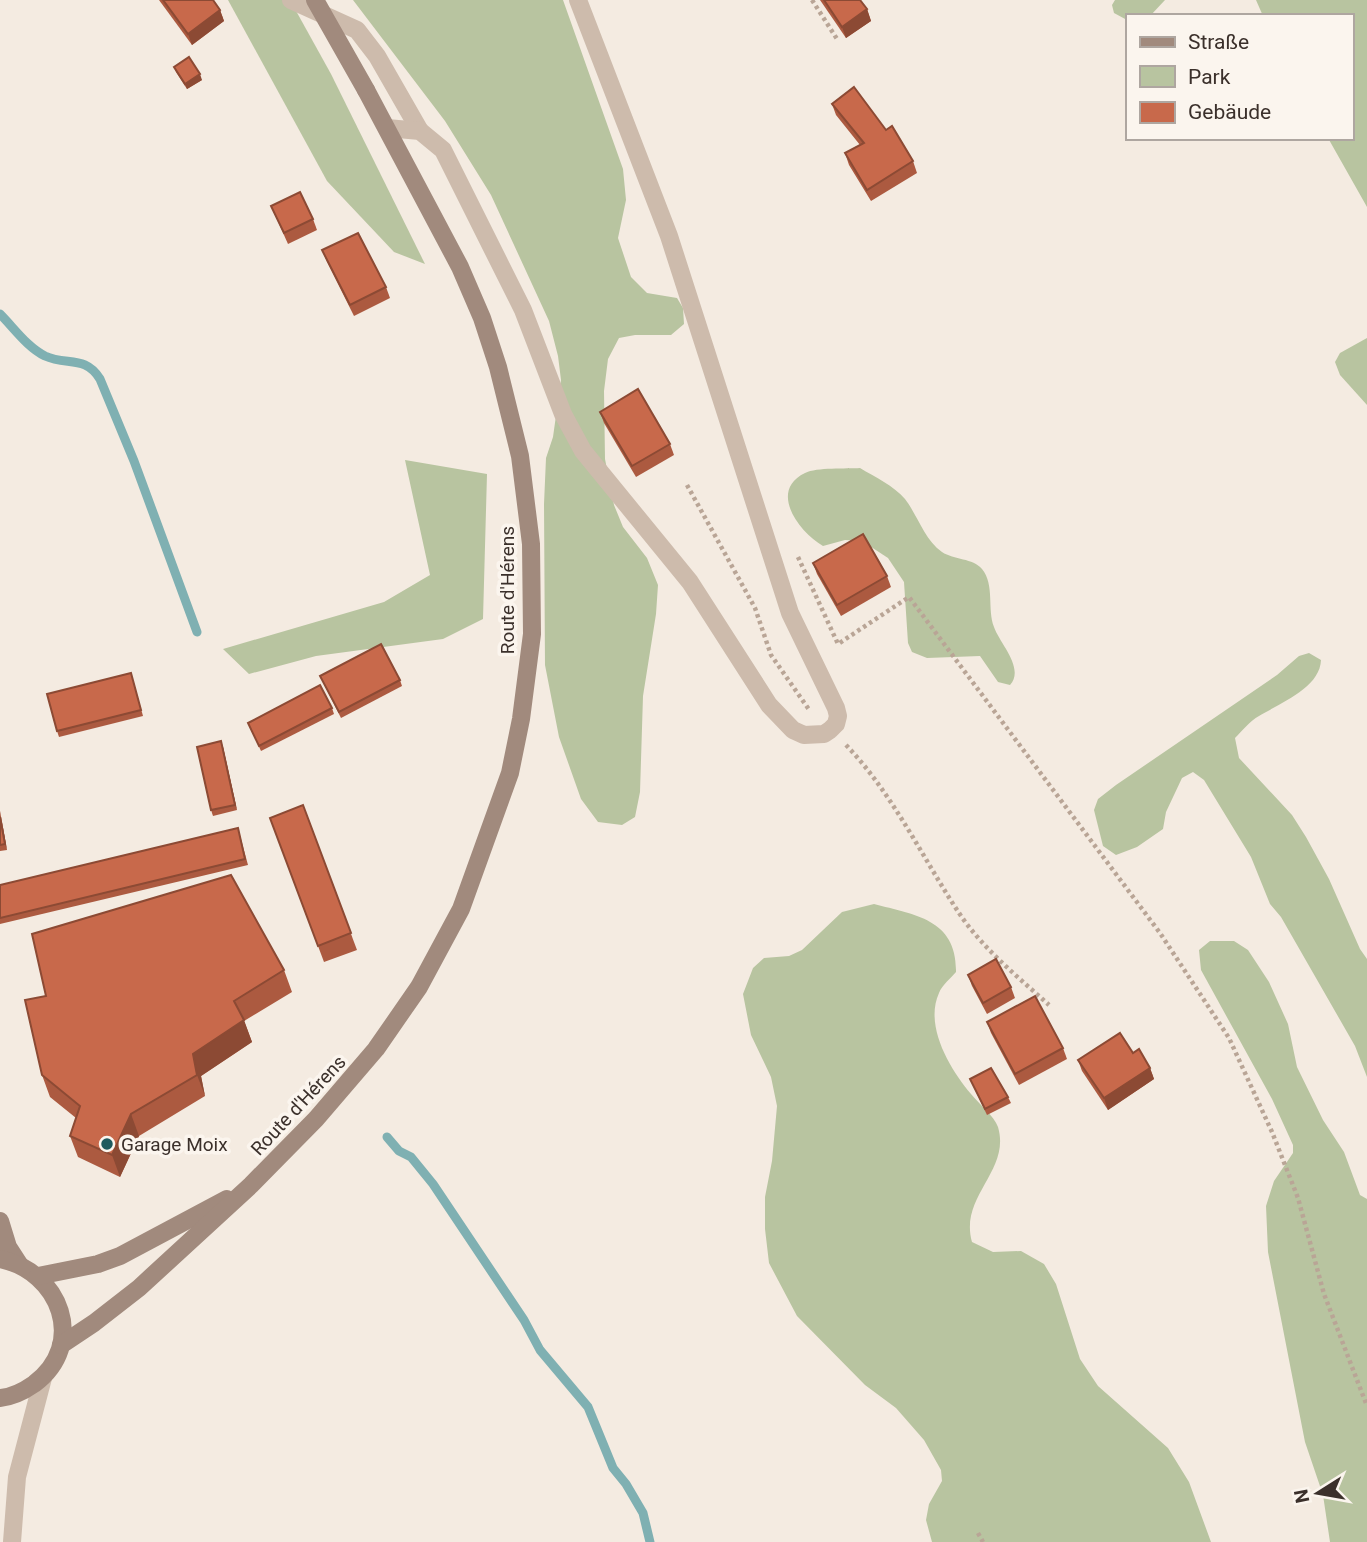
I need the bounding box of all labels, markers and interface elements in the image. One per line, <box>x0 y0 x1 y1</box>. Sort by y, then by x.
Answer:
legend <box>1126 14 1353 140</box>
text: Straße <box>1188 30 1249 54</box>
text: Park <box>1188 65 1231 89</box>
text: Gebäude <box>1188 100 1271 124</box>
street label: Route d'Hérens <box>496 526 519 654</box>
street label: Route d'Hérens <box>246 1051 351 1160</box>
place label: Garage Moix <box>121 1133 228 1156</box>
marker: Garage Moix <box>99 1136 115 1152</box>
north arrow <box>1283 1458 1353 1528</box>
text: N <box>1289 1487 1314 1505</box>

